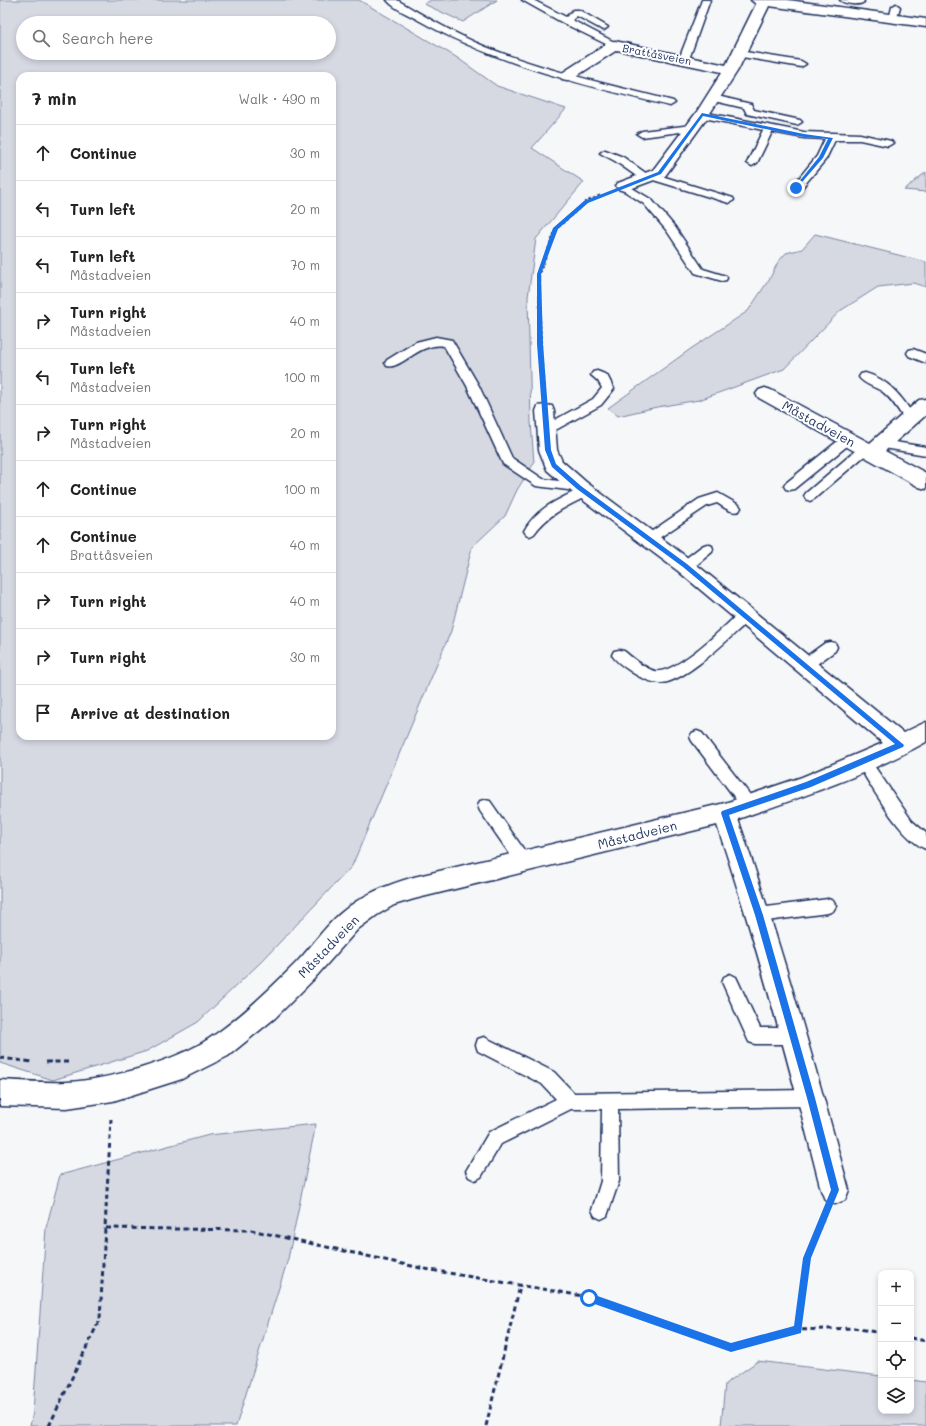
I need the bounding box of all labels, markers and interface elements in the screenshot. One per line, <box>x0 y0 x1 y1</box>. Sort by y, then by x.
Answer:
search box <box>16 16 336 60</box>
icon: search <box>30 27 52 49</box>
text: Search here <box>62 28 153 48</box>
street label: Brattåsveien <box>621 40 693 68</box>
text: 7 min <box>32 87 77 109</box>
text: Walk · 490 m <box>238 90 320 107</box>
icon: ahead <box>32 142 54 164</box>
text: Continue <box>70 143 137 163</box>
text: 30 m <box>290 144 320 161</box>
route end <box>787 179 805 197</box>
icon: left <box>32 198 54 220</box>
text: Turn left <box>70 199 135 219</box>
text: 20 m <box>290 200 320 217</box>
text: Turn left <box>70 246 135 266</box>
icon: left <box>32 254 54 276</box>
text: 70 m <box>290 256 320 273</box>
text: Måstadveien <box>70 266 151 283</box>
text: Turn right <box>70 302 147 322</box>
icon: right <box>32 310 54 332</box>
text: 40 m <box>290 312 320 329</box>
text: Måstadveien <box>70 322 151 339</box>
text: Turn left <box>70 358 135 378</box>
icon: left <box>32 366 54 388</box>
text: 100 m <box>284 368 320 385</box>
text: Måstadveien <box>70 378 151 395</box>
street label: Måstadveien <box>779 396 859 450</box>
text: Turn right <box>70 414 147 434</box>
icon: right <box>32 422 54 444</box>
text: 20 m <box>290 424 320 441</box>
text: Måstadveien <box>70 434 151 451</box>
icon: ahead <box>32 478 54 500</box>
text: Continue <box>70 479 137 499</box>
text: 100 m <box>284 480 320 497</box>
text: Continue <box>70 526 137 546</box>
icon: ahead <box>32 534 54 556</box>
text: 40 m <box>290 536 320 553</box>
text: Brattåsveien <box>70 546 153 563</box>
icon: right <box>32 590 54 612</box>
text: Turn right <box>70 591 147 611</box>
text: 40 m <box>290 592 320 609</box>
icon: right <box>32 646 54 668</box>
text: Turn right <box>70 647 147 667</box>
text: 30 m <box>290 648 320 665</box>
icon: arrive <box>32 702 54 724</box>
text: Arrive at destination <box>70 703 230 723</box>
street label: Måstadveien <box>596 816 678 852</box>
street label: Måstadveien <box>294 911 362 981</box>
map controls <box>878 1270 914 1414</box>
button: + <box>878 1270 914 1306</box>
route start <box>580 1289 598 1307</box>
button: − <box>878 1306 914 1342</box>
button: locate <box>878 1342 914 1378</box>
button: layers <box>878 1378 914 1414</box>

